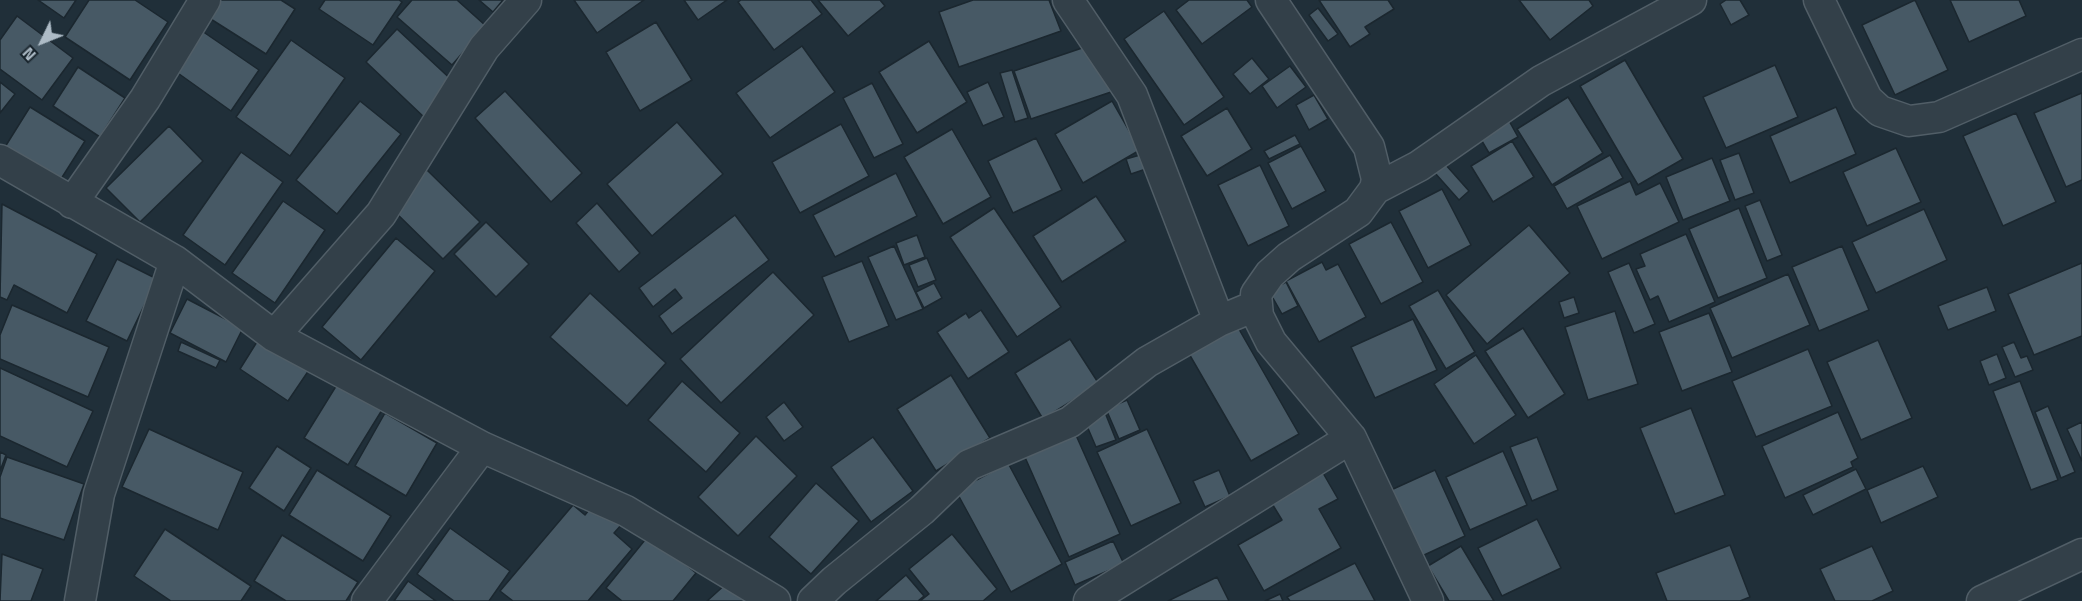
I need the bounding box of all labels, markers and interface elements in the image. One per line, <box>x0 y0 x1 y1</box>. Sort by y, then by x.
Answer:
north arrow <box>12 12 72 72</box>
text: N <box>16 42 41 67</box>

